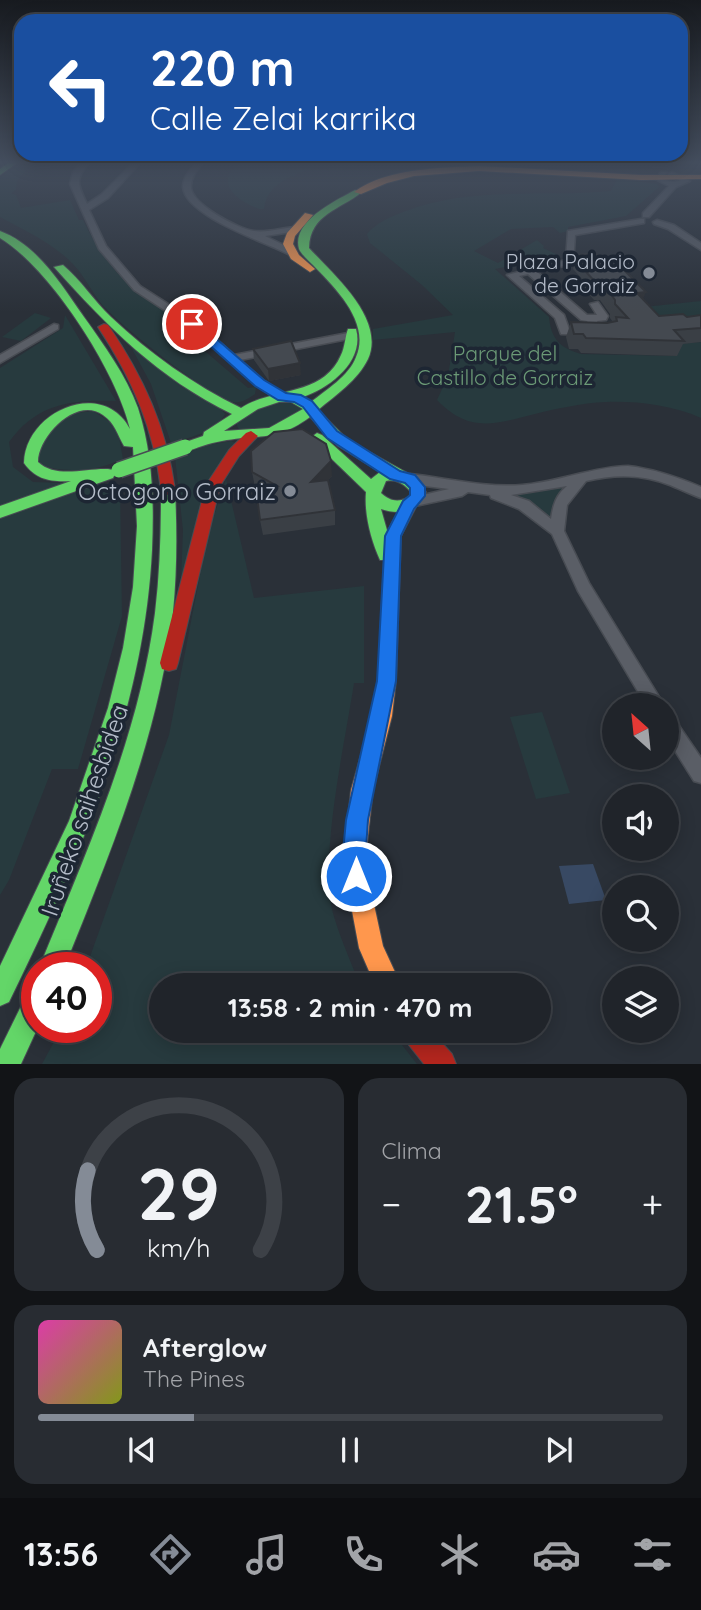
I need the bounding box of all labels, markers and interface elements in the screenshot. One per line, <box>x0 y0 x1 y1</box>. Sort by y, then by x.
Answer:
text: 220 m <box>150 37 295 98</box>
icon: left <box>35 42 126 133</box>
text: Calle Zelai karrika <box>150 98 417 138</box>
place label: Plaza Palacio de Gorraiz <box>506 248 635 298</box>
marker: Plaza Palacio de Gorraiz <box>641 265 657 281</box>
pin <box>162 294 222 354</box>
icon: arrive <box>173 305 211 343</box>
park label: Parque del Castillo de Gorraiz <box>417 340 593 390</box>
place label: Octogono Gorraiz <box>78 476 276 506</box>
marker: Octogono Gorraiz <box>282 483 298 499</box>
north arrow <box>602 693 679 770</box>
map controls <box>602 693 679 1043</box>
street label: Iruñeko saihesbidea <box>34 700 134 920</box>
button: sound <box>602 784 679 861</box>
position arrow <box>319 839 393 913</box>
button: search <box>602 875 679 952</box>
speed limit sign: 40 <box>21 952 112 1043</box>
button: layers <box>602 966 679 1043</box>
text: 13:58 · 2 min · 470 m <box>228 991 472 1024</box>
text: Clima <box>382 1136 442 1165</box>
text: 29 <box>137 1148 220 1239</box>
text: 21.5° <box>465 1171 578 1236</box>
text: − <box>382 1180 401 1228</box>
text: + <box>642 1180 663 1228</box>
text: km/h <box>147 1232 210 1263</box>
text: Afterglow <box>143 1331 267 1364</box>
text: The Pines <box>143 1364 245 1393</box>
icon: previous <box>123 1431 161 1469</box>
icon: pause <box>331 1431 369 1469</box>
icon: next <box>540 1431 578 1469</box>
icon: directions <box>146 1530 195 1579</box>
icon: music <box>242 1530 291 1579</box>
icon: phone <box>339 1530 388 1579</box>
icon: climate <box>435 1530 484 1579</box>
icon: car <box>532 1530 581 1579</box>
icon: filters <box>628 1530 677 1579</box>
text: 13:56 <box>24 1534 98 1574</box>

